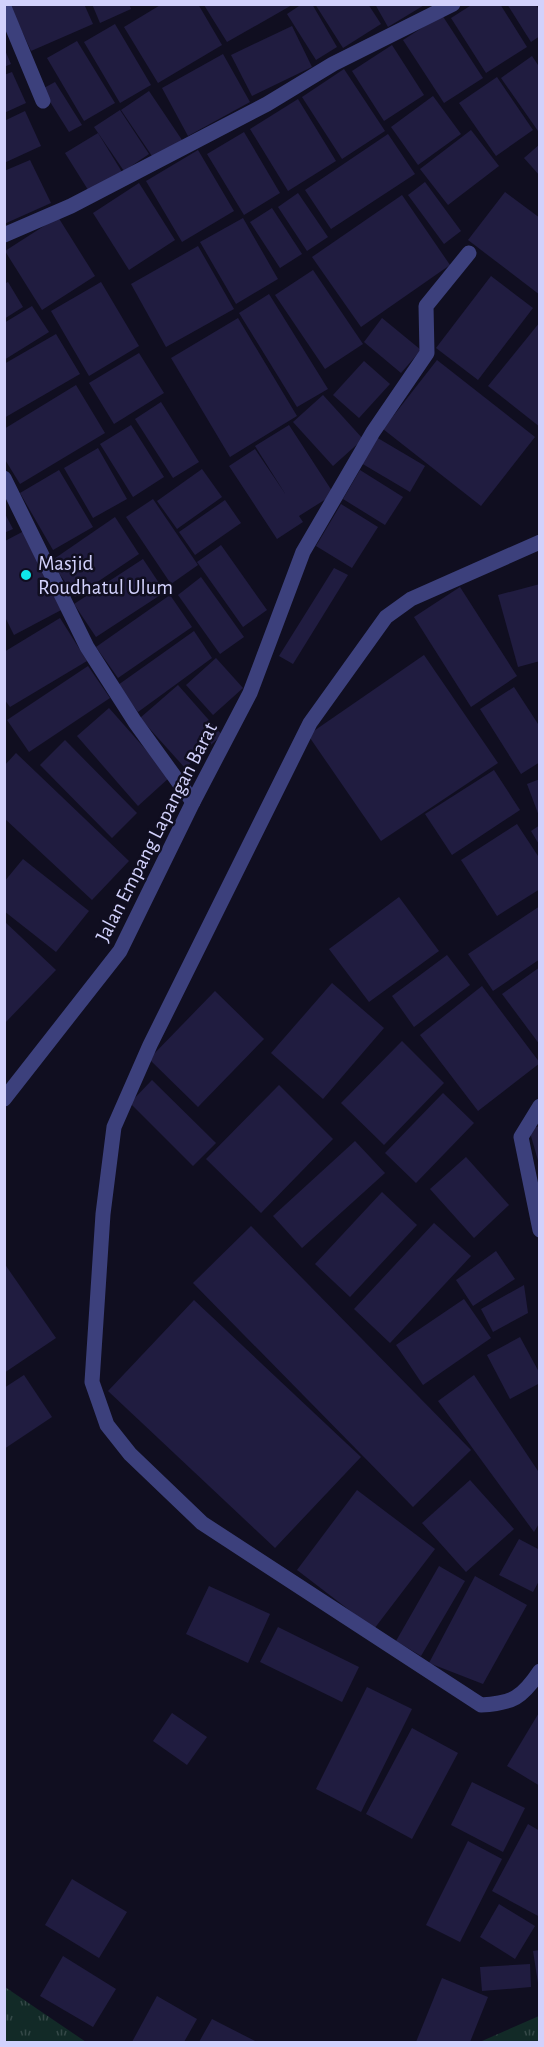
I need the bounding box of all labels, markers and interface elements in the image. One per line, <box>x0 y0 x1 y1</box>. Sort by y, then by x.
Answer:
place label: Masjid Roudhatul Ulum <box>38 553 173 598</box>
marker: Masjid Roudhatul Ulum <box>19 568 33 582</box>
street label: Jalan Empang Lapangan Barat <box>92 719 221 945</box>

